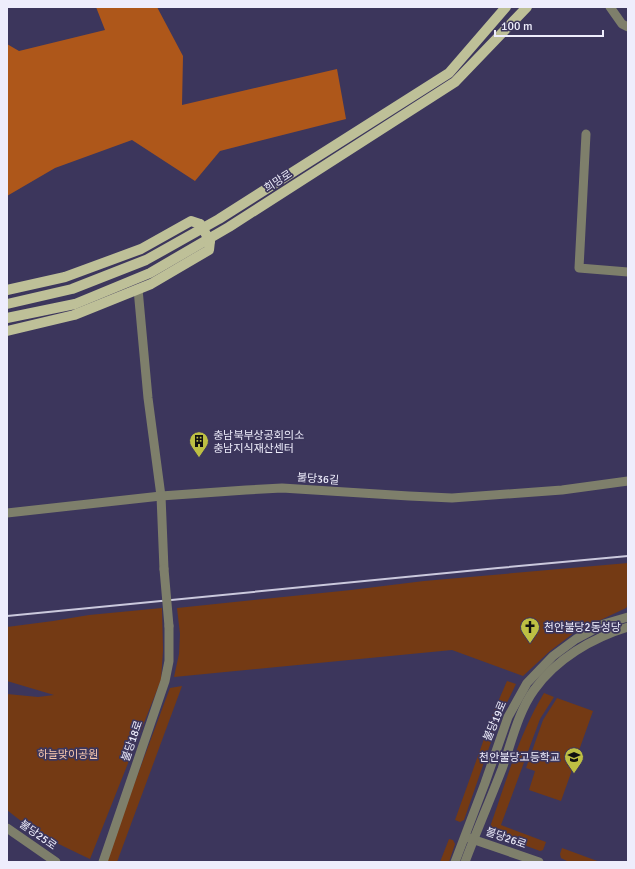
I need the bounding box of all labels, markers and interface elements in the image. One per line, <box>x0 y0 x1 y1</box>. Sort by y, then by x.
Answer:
scale bar <box>495 12 603 38</box>
text: 100 m <box>501 19 533 34</box>
street label: 희망로 <box>262 167 294 195</box>
place label: 충남북부상공회의소 충남지식재산센터 <box>213 429 304 455</box>
building icon: 충남북부상공회의소 충남지식재산센터 <box>188 430 210 458</box>
street label: 불당36길 <box>296 471 340 487</box>
church icon: 천안불당2동성당 <box>519 616 541 644</box>
place label: 천안불당2동성당 <box>544 621 621 634</box>
street label: 불당19로 <box>481 699 509 743</box>
street label: 불당18로 <box>119 719 145 763</box>
school or university icon: 천안불당고등학교 <box>563 746 585 774</box>
park label: 하늘맞이공원 <box>38 748 98 761</box>
place label: 천안불당고등학교 <box>479 751 560 764</box>
street label: 불당25로 <box>17 818 59 852</box>
street label: 불당26로 <box>484 825 528 851</box>

